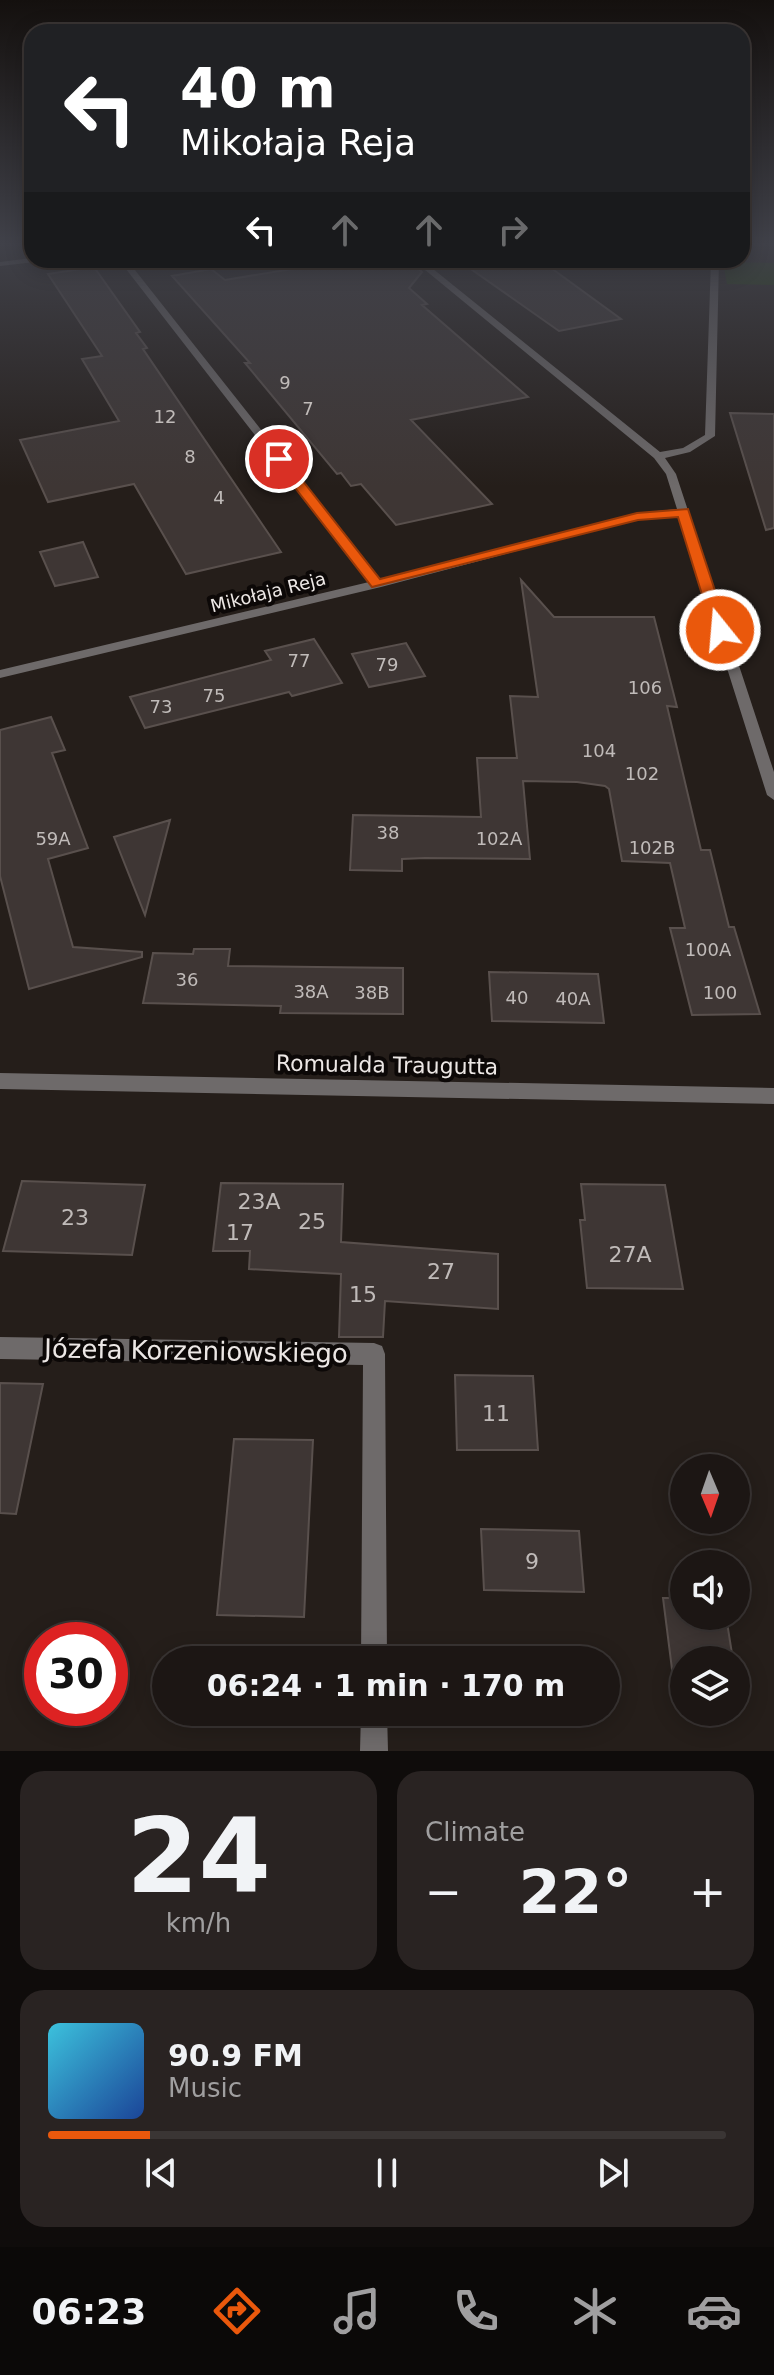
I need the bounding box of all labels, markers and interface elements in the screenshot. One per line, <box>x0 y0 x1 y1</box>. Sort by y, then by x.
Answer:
text: 40 m <box>180 55 336 120</box>
icon: left <box>48 56 152 160</box>
text: Mikołaja Reja <box>180 122 416 163</box>
icon: left <box>239 208 283 252</box>
icon: ahead <box>323 208 367 252</box>
icon: ahead <box>407 208 451 252</box>
icon: right <box>491 208 535 252</box>
house number: 9 <box>279 372 291 393</box>
house number: 7 <box>302 398 314 419</box>
house number: 12 <box>154 406 176 427</box>
pin <box>245 425 313 493</box>
icon: arrive <box>257 437 301 481</box>
house number: 8 <box>184 446 196 467</box>
house number: 4 <box>213 487 225 508</box>
street label: Mikołaja Reja <box>208 568 328 616</box>
position arrow <box>678 588 762 672</box>
house number: 77 <box>288 650 310 671</box>
house number: 79 <box>376 654 398 675</box>
house number: 106 <box>628 677 662 698</box>
house number: 75 <box>203 685 225 706</box>
house number: 73 <box>150 696 172 717</box>
house number: 104 <box>582 740 616 761</box>
house number: 102 <box>625 763 659 784</box>
house number: 38 <box>377 822 399 843</box>
house number: 59A <box>35 828 71 849</box>
house number: 102A <box>476 828 523 849</box>
house number: 102B <box>629 837 675 858</box>
house number: 100A <box>685 939 732 960</box>
house number: 36 <box>176 969 198 990</box>
house number: 38A <box>293 981 329 1002</box>
house number: 38B <box>354 982 390 1003</box>
house number: 100 <box>703 982 737 1003</box>
house number: 40 <box>506 987 528 1008</box>
house number: 40A <box>555 988 591 1009</box>
street label: Romualda Traugutta <box>276 1051 498 1079</box>
house number: 23A <box>237 1189 281 1214</box>
house number: 23 <box>61 1205 89 1230</box>
house number: 25 <box>298 1209 326 1234</box>
house number: 17 <box>226 1220 254 1245</box>
house number: 27A <box>608 1242 652 1267</box>
house number: 27 <box>427 1259 455 1284</box>
house number: 15 <box>349 1282 377 1307</box>
street label: Józefa Korzeniowskiego <box>42 1333 348 1369</box>
house number: 11 <box>482 1401 510 1426</box>
north arrow <box>670 1454 750 1534</box>
map controls <box>670 1454 750 1726</box>
house number: 9 <box>525 1549 539 1574</box>
button: sound <box>670 1550 750 1630</box>
speed limit sign: 30 <box>24 1622 128 1726</box>
button: layers <box>670 1646 750 1726</box>
text: 06:24 · 1 min · 170 m <box>207 1668 565 1703</box>
text: 24 <box>126 1795 271 1917</box>
text: Climate <box>425 1817 525 1847</box>
text: 22° <box>519 1857 632 1927</box>
text: − <box>425 1866 462 1917</box>
text: + <box>689 1866 726 1917</box>
text: km/h <box>166 1908 231 1938</box>
text: 90.9 FM <box>168 2038 303 2073</box>
text: Music <box>168 2073 242 2103</box>
icon: previous <box>139 2151 183 2195</box>
icon: pause <box>365 2151 409 2195</box>
icon: next <box>591 2151 635 2195</box>
icon: directions <box>209 2283 265 2339</box>
icon: music <box>329 2283 385 2339</box>
icon: phone <box>448 2283 504 2339</box>
icon: climate <box>567 2283 623 2339</box>
icon: car <box>686 2283 742 2339</box>
text: 06:23 <box>32 2291 146 2332</box>

